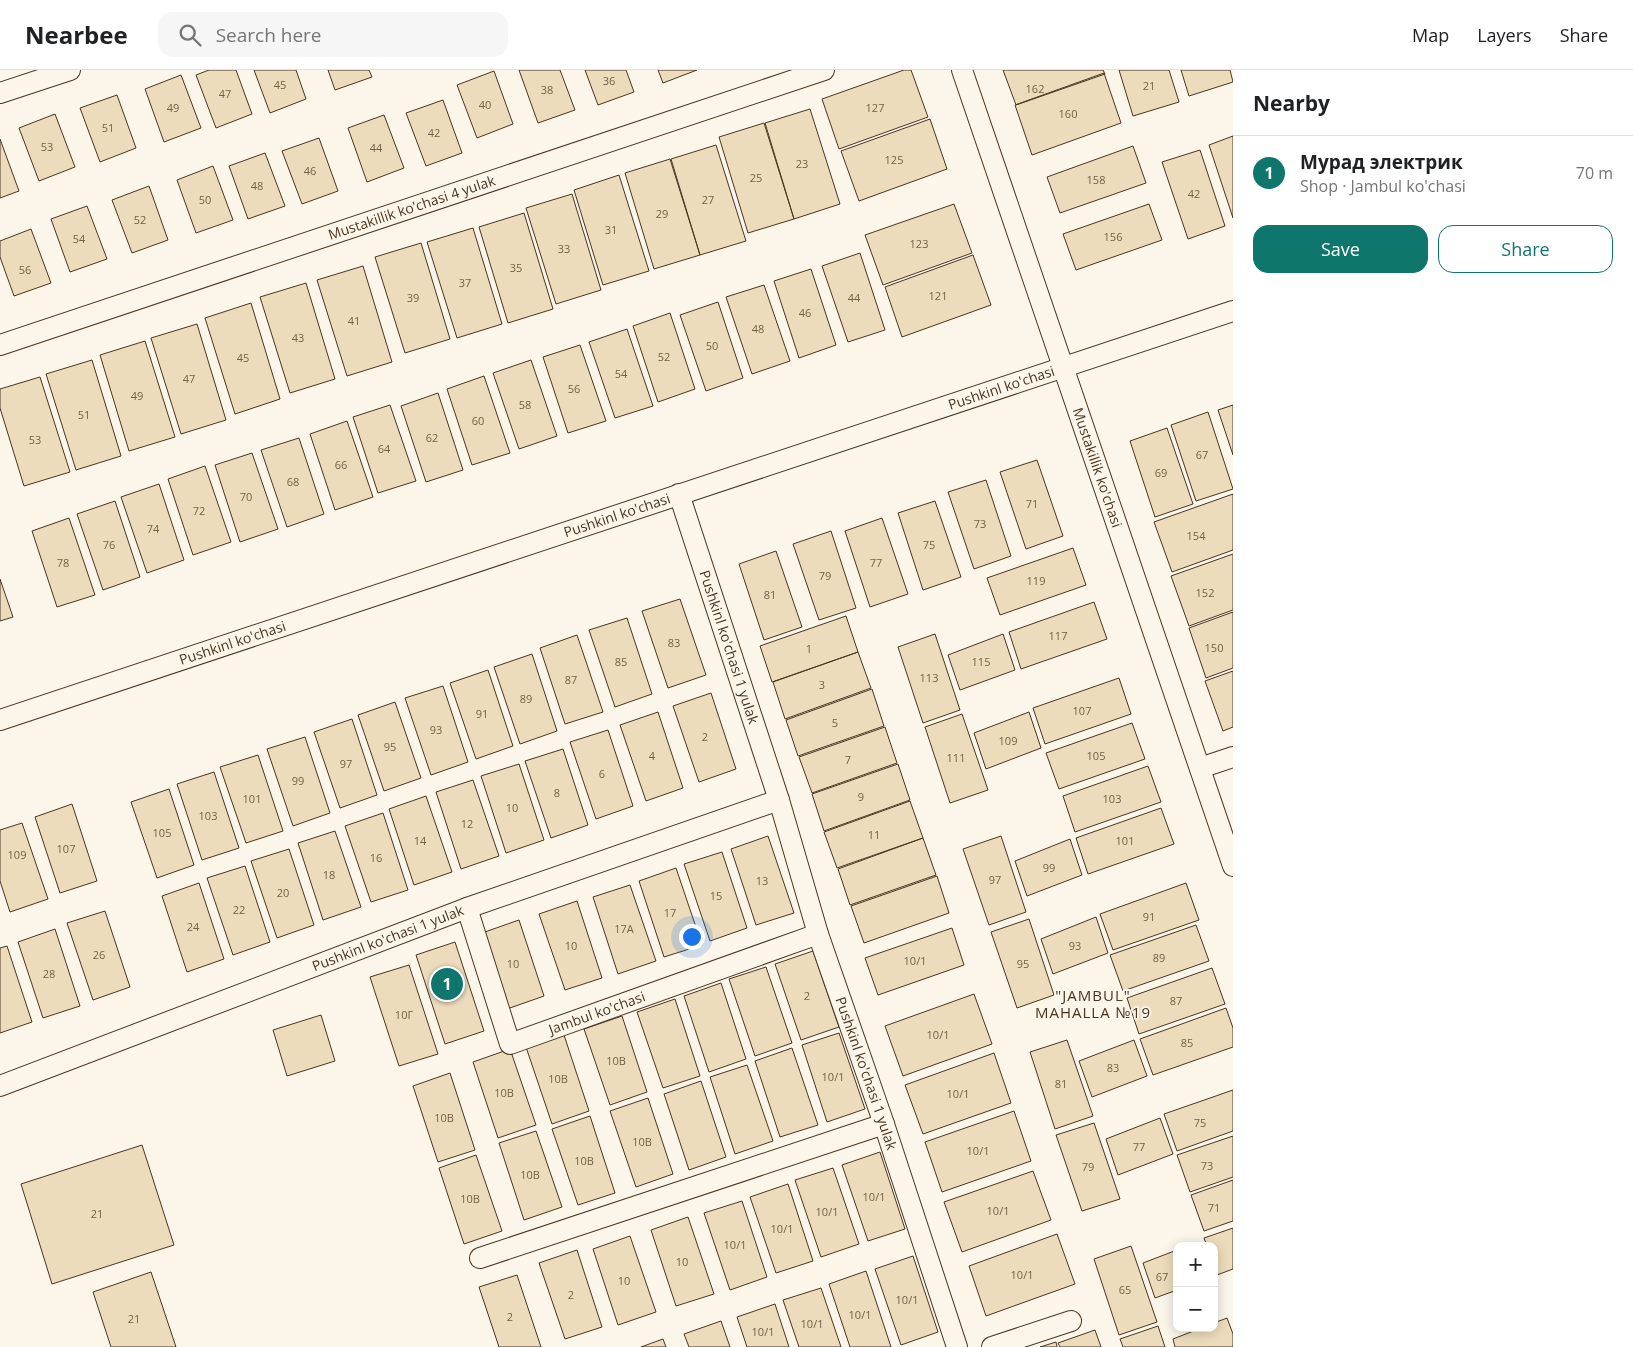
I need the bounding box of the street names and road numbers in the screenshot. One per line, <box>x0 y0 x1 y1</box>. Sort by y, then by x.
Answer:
street label: Mustakillik ko'chasi 4 yulak <box>326 170 498 244</box>
street label: Pushkinl ko'chasi <box>945 361 1057 414</box>
street label: Mustakillik ko'chasi <box>1069 405 1127 530</box>
street label: Pushkinl ko'chasi <box>561 488 673 541</box>
street label: Pushkinl ko'chasi 1 yulak <box>695 568 764 727</box>
street label: Pushkinl ko'chasi <box>177 616 288 669</box>
street label: Pushkinl ko'chasi 1 yulak <box>309 900 467 975</box>
street label: Jambul ko'chasi <box>544 987 648 1039</box>
street label: Pushkinl ko'chasi 1 yulak <box>832 994 902 1153</box>

